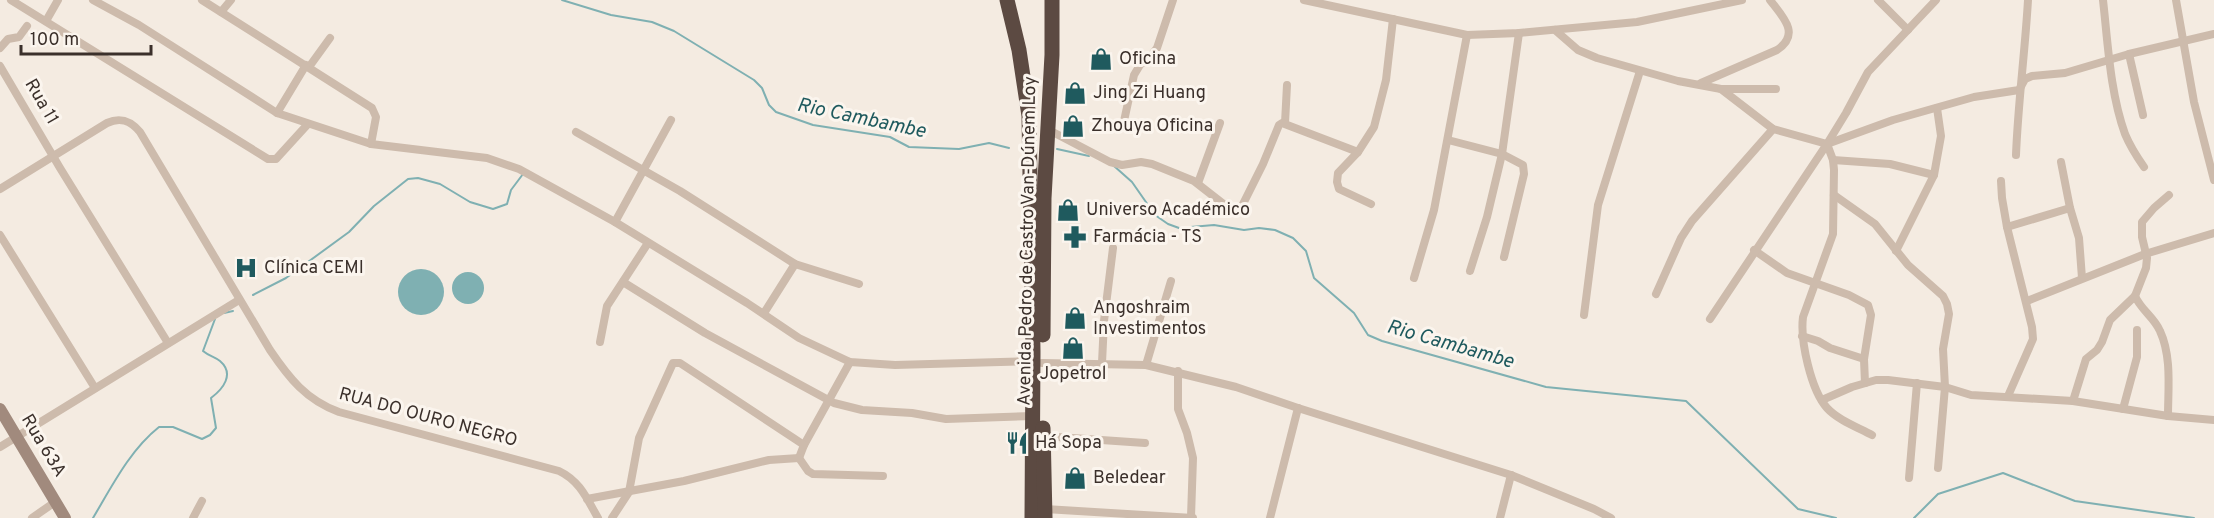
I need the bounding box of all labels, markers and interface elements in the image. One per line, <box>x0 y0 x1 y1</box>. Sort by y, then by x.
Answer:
scale bar <box>21 18 152 56</box>
text: 100 m <box>30 29 79 52</box>
shop icon: Oficina <box>1088 46 1114 72</box>
place label: Oficina <box>1119 48 1176 71</box>
street label: Rua 11 <box>19 75 63 129</box>
street label: Avenida Pedro de Castro Van-Dúnem Loy <box>1014 76 1042 406</box>
shop icon: Jing Zi Huang <box>1062 80 1088 106</box>
place label: Jing Zi Huang <box>1093 82 1206 105</box>
water label: Rio Cambambe <box>794 93 928 145</box>
shop icon: Zhouya Oficina <box>1060 113 1086 139</box>
place label: Zhouya Oficina <box>1091 115 1213 138</box>
shop icon: Universo Académico <box>1055 197 1081 223</box>
place label: Universo Académico <box>1086 199 1250 222</box>
pharmacy icon: Farmácia - TS <box>1062 224 1088 250</box>
place label: Farmácia - TS <box>1093 226 1202 249</box>
hospital icon: Clínica CEMI <box>233 255 259 281</box>
place label: Clínica CEMI <box>264 257 364 280</box>
place label: Angoshraim Investimentos <box>1093 297 1206 341</box>
shop icon: Angoshraim Investimentos <box>1062 305 1088 331</box>
water label: Rio Cambambe <box>1384 314 1517 376</box>
shop icon: Jopetrol <box>1060 335 1086 361</box>
place label: Jopetrol <box>1039 363 1107 386</box>
street label: RUA DO OURO NEGRO <box>336 383 520 453</box>
street label: Rua 63A <box>15 410 71 482</box>
restaurant icon: Há Sopa <box>1004 430 1030 456</box>
place label: Há Sopa <box>1035 432 1102 455</box>
shop icon: Beledear <box>1062 465 1088 491</box>
place label: Beledear <box>1093 467 1166 490</box>

